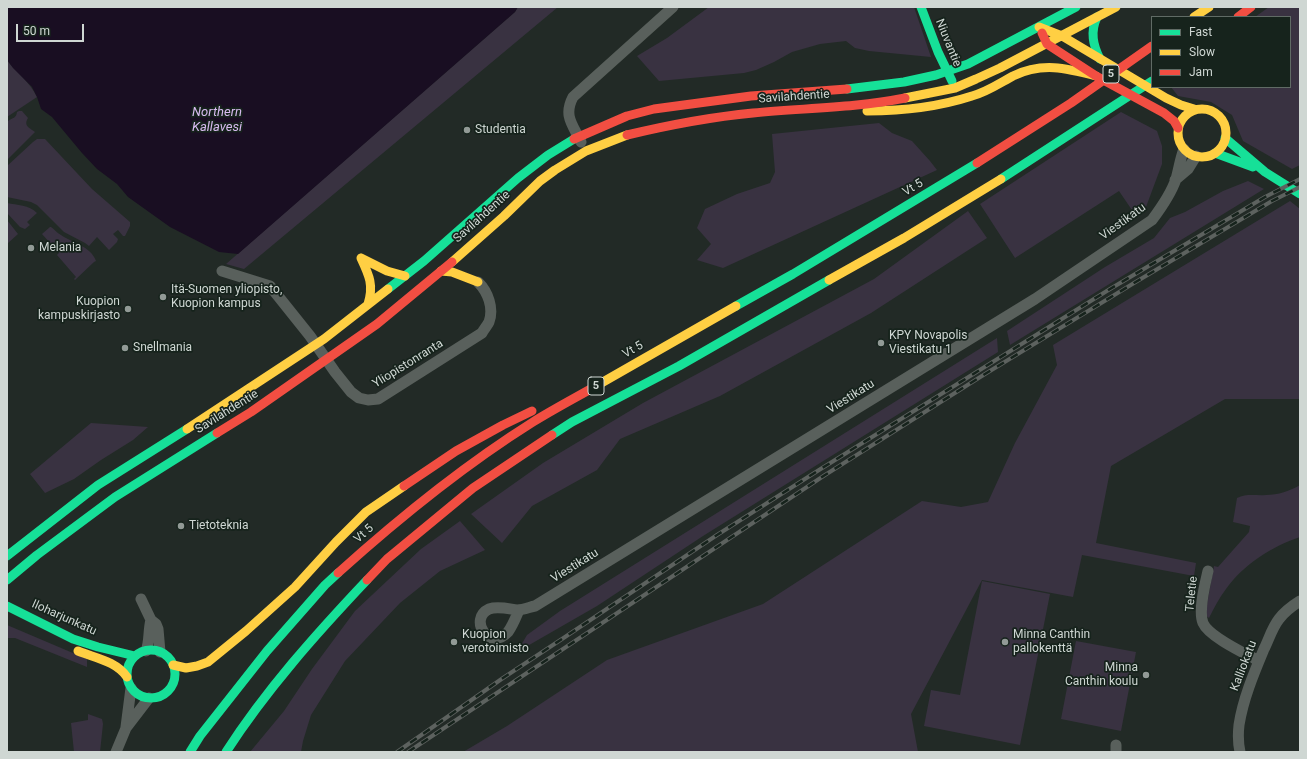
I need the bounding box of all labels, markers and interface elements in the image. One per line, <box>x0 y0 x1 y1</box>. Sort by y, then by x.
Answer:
scale bar <box>18 16 86 42</box>
legend <box>1151 16 1291 88</box>
street label: Niuvantie <box>932 17 964 69</box>
text: 50 m <box>23 24 50 38</box>
text: Fast <box>1189 25 1212 39</box>
text: Slow <box>1189 45 1215 59</box>
road number: 5 <box>1103 65 1119 83</box>
text: Jam <box>1189 65 1213 79</box>
street label: Savilahdentie <box>758 87 830 107</box>
water label: Northern Kallavesi <box>192 105 242 136</box>
place label: Studentia <box>475 123 526 137</box>
marker: Studentia <box>462 125 472 135</box>
street label: Vt 5 <box>900 176 926 200</box>
street label: Savilahdentie <box>451 188 513 246</box>
street label: Viestikatu <box>1097 201 1149 243</box>
place label: Melania <box>39 241 81 255</box>
marker: Melania <box>26 243 36 253</box>
place label: Itä-Suomen yliopisto, Kuopion kampus <box>171 283 282 311</box>
marker: Itä-Suomen yliopisto, Kuopion kampus <box>158 292 168 302</box>
place label: Kuopion kampuskirjasto <box>38 295 120 323</box>
marker: Kuopion kampuskirjasto <box>123 304 133 314</box>
place label: KPY Novapolis Viestikatu 1 <box>889 329 967 357</box>
street label: Yliopistonranta <box>370 337 446 391</box>
street label: Vt 5 <box>620 338 646 362</box>
marker: KPY Novapolis Viestikatu 1 <box>876 338 886 348</box>
place label: Snellmania <box>133 341 192 355</box>
marker: Snellmania <box>120 343 130 353</box>
road number: 5 <box>588 377 604 395</box>
street label: Viestikatu <box>825 377 877 417</box>
street label: Savilahdentie <box>193 387 261 437</box>
place label: Tietoteknia <box>189 519 249 533</box>
marker: Tietoteknia <box>176 521 186 531</box>
street label: Vt 5 <box>351 522 377 546</box>
street label: Viestikatu <box>549 546 601 586</box>
street label: Teletie <box>1183 576 1201 612</box>
street label: Iloharjunkatu <box>29 597 99 639</box>
place label: Kuopion verotoimisto <box>462 628 529 656</box>
place label: Minna Canthin pallokenttä <box>1013 628 1090 656</box>
marker: Kuopion verotoimisto <box>449 637 459 647</box>
marker: Minna Canthin pallokenttä <box>1000 637 1010 647</box>
street label: Kalliokatu <box>1228 639 1260 693</box>
place label: Minna Canthin koulu <box>1065 661 1138 689</box>
marker: Minna Canthin koulu <box>1141 670 1151 680</box>

